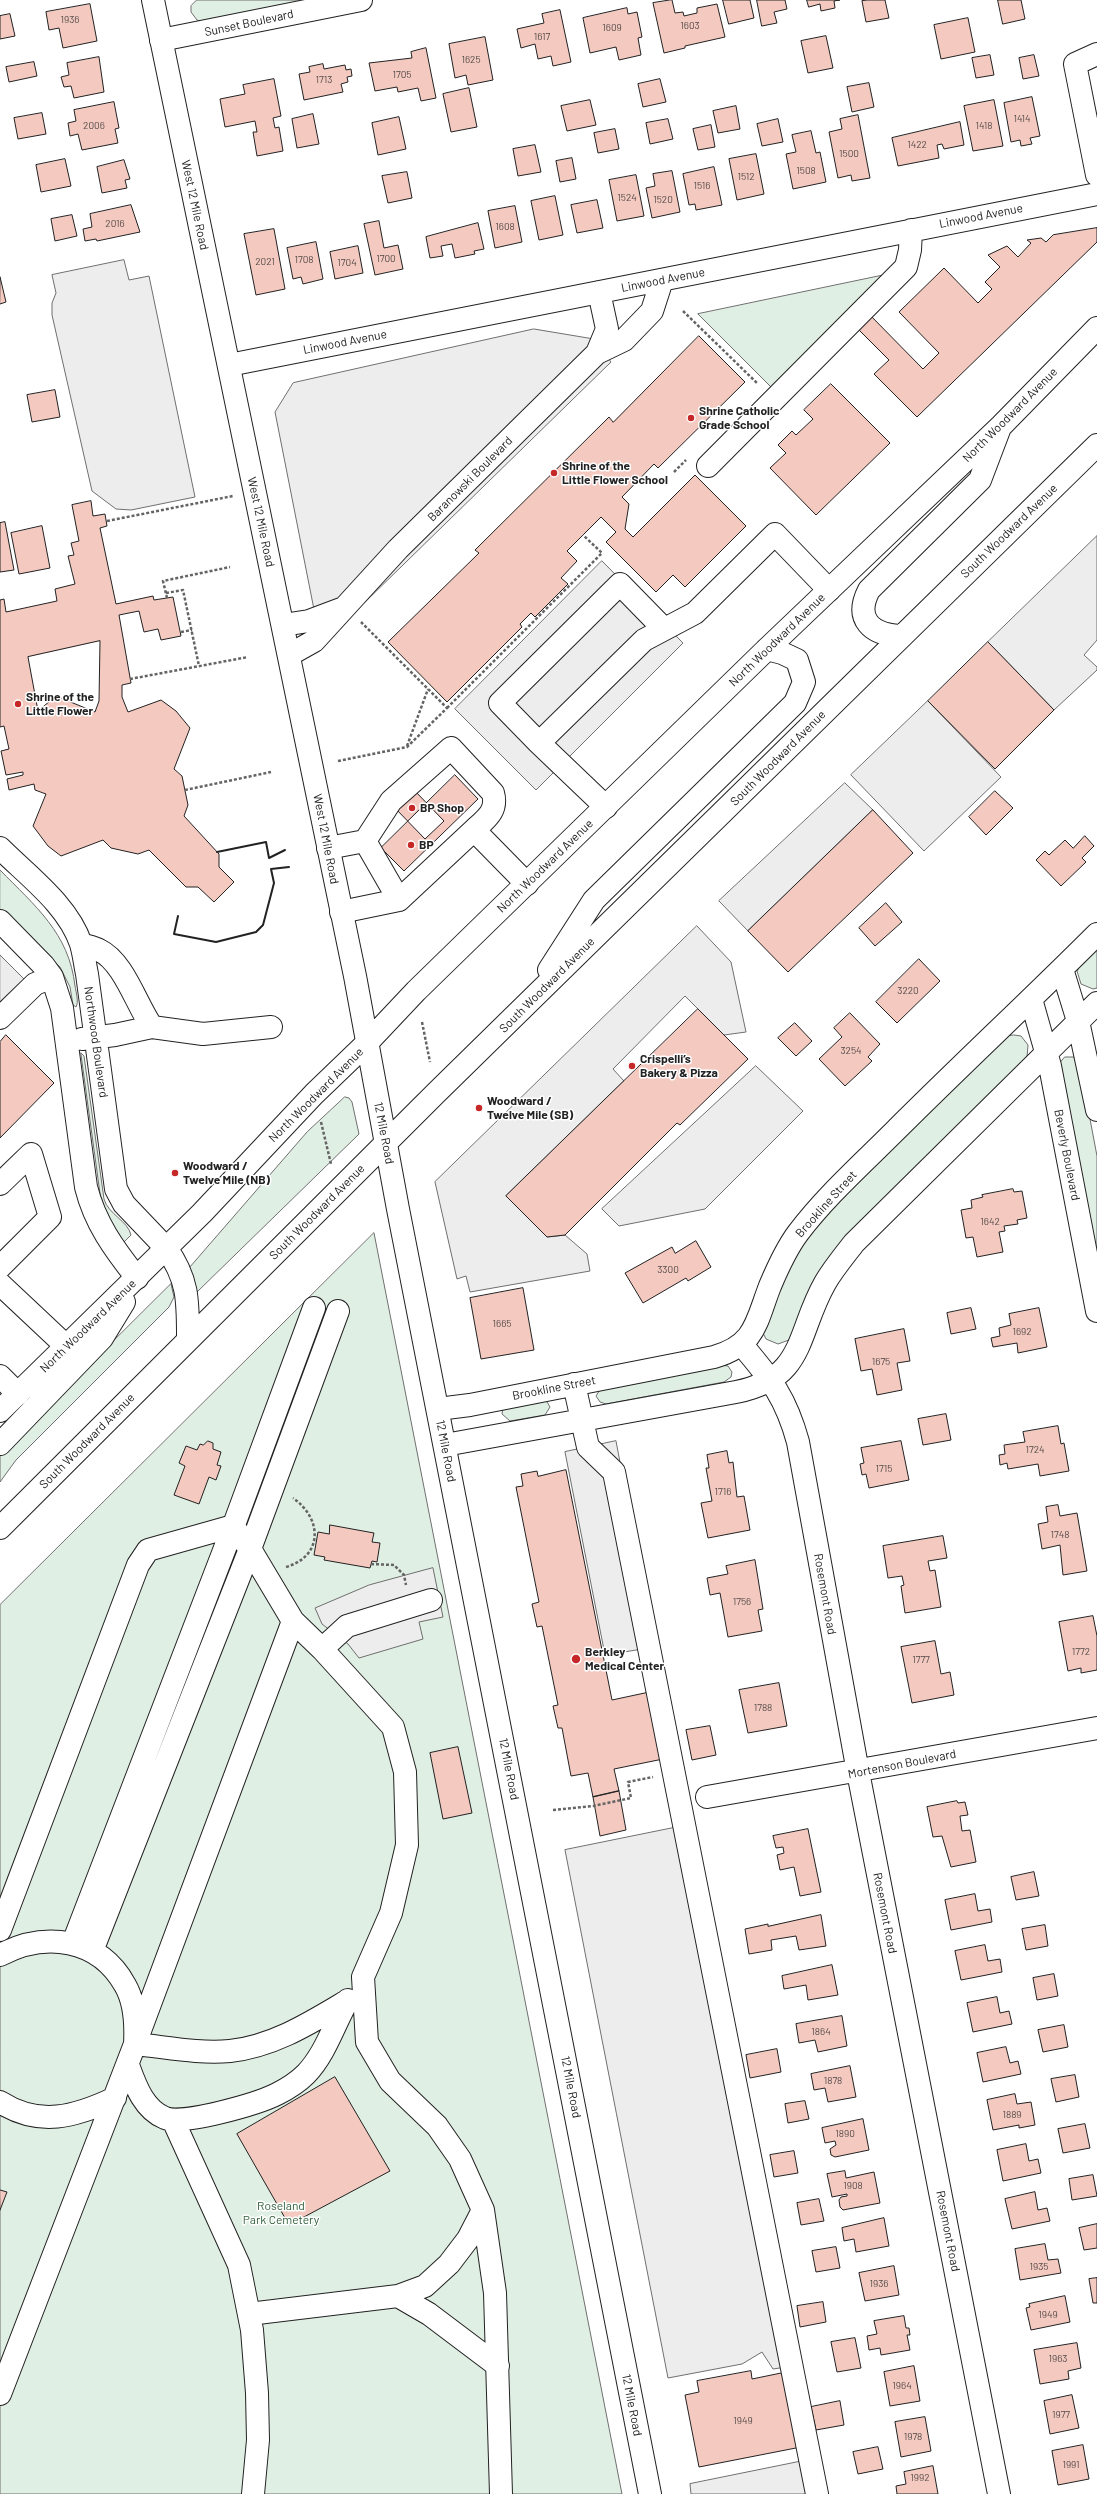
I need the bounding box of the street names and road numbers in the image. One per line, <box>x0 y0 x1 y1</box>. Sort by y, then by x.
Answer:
street label: Sunset Boulevard <box>203 7 295 39</box>
street label: West 12 Mile Road <box>178 159 212 251</box>
street label: Linwood Avenue <box>938 201 1024 231</box>
street label: Linwood Avenue <box>620 265 706 295</box>
street label: Linwood Avenue <box>302 327 388 357</box>
street label: North Woodward Avenue <box>960 365 1060 465</box>
street label: Baranowski Boulevard <box>424 433 516 525</box>
street label: West 12 Mile Road <box>244 476 278 568</box>
street label: South Woodward Avenue <box>958 481 1060 581</box>
street label: North Woodward Avenue <box>726 590 828 690</box>
street label: South Woodward Avenue <box>727 707 829 809</box>
street label: West 12 Mile Road <box>310 793 342 885</box>
street label: North Woodward Avenue <box>494 816 596 916</box>
street label: South Woodward Avenue <box>496 934 598 1036</box>
street label: Northwood Boulevard <box>81 985 111 1099</box>
street label: North Woodward Avenue <box>266 1045 366 1145</box>
street label: 12 Mile Road <box>371 1101 397 1165</box>
street label: Beverly Boulevard <box>1051 1108 1083 1202</box>
street label: South Woodward Avenue <box>266 1161 368 1263</box>
street label: Brookline Street <box>792 1168 860 1240</box>
street label: North Woodward Avenue <box>37 1276 139 1376</box>
street label: Brookline Street <box>511 1373 597 1403</box>
street label: South Woodward Avenue <box>36 1390 138 1492</box>
street label: 12 Mile Road <box>433 1419 459 1483</box>
street label: Rosemont Road <box>811 1552 839 1636</box>
street label: 12 Mile Road <box>496 1737 522 1801</box>
street label: Mortenson Boulevard <box>847 1746 957 1782</box>
street label: Rosemont Road <box>870 1871 900 1955</box>
street label: 12 Mile Road <box>558 2055 584 2119</box>
street label: Rosemont Road <box>933 2189 963 2273</box>
street label: 12 Mile Road <box>619 2373 645 2437</box>

